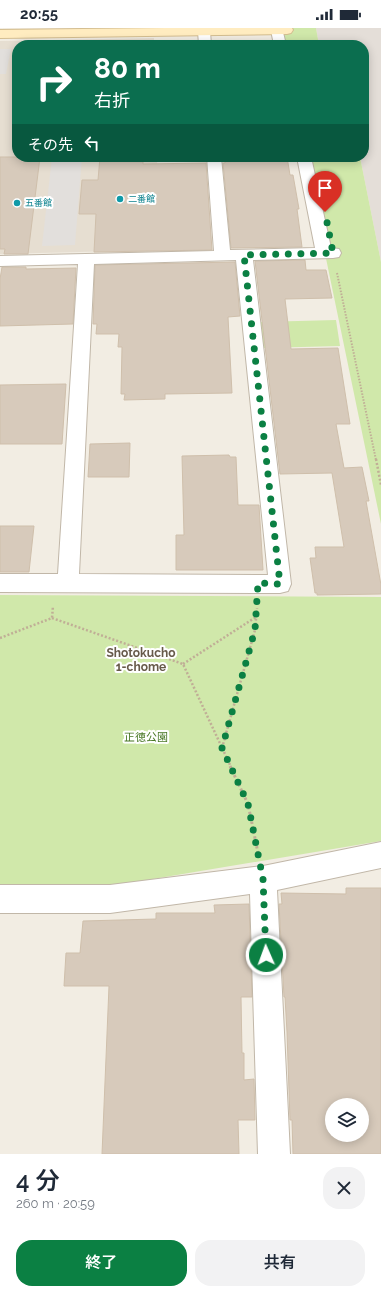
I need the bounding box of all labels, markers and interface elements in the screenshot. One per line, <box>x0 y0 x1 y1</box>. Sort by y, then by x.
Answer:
text: 20:55 <box>20 5 58 23</box>
text: 80 m <box>94 52 161 85</box>
icon: right <box>28 56 80 108</box>
text: 右折 <box>94 90 130 111</box>
icon: left <box>81 132 103 154</box>
text: その先 <box>28 136 73 154</box>
pin <box>308 171 342 212</box>
icon: arrive <box>314 177 336 199</box>
marker: 二番館 <box>115 194 125 204</box>
place label: 二番館 <box>128 194 155 204</box>
marker: 五番館 <box>12 198 22 208</box>
place label: 五番館 <box>25 198 52 208</box>
district label: Shotokucho 1-chome <box>107 646 175 674</box>
park label: 正徳公園 <box>124 731 168 744</box>
position arrow <box>245 934 287 976</box>
map controls <box>325 1098 369 1142</box>
button: layers <box>325 1098 369 1142</box>
text: 4 分 <box>16 1166 59 1195</box>
button: close <box>323 1167 365 1209</box>
text: 260 m · 20:59 <box>16 1196 95 1211</box>
button: 終了 <box>16 1240 187 1286</box>
button: 共有 <box>195 1240 365 1286</box>

